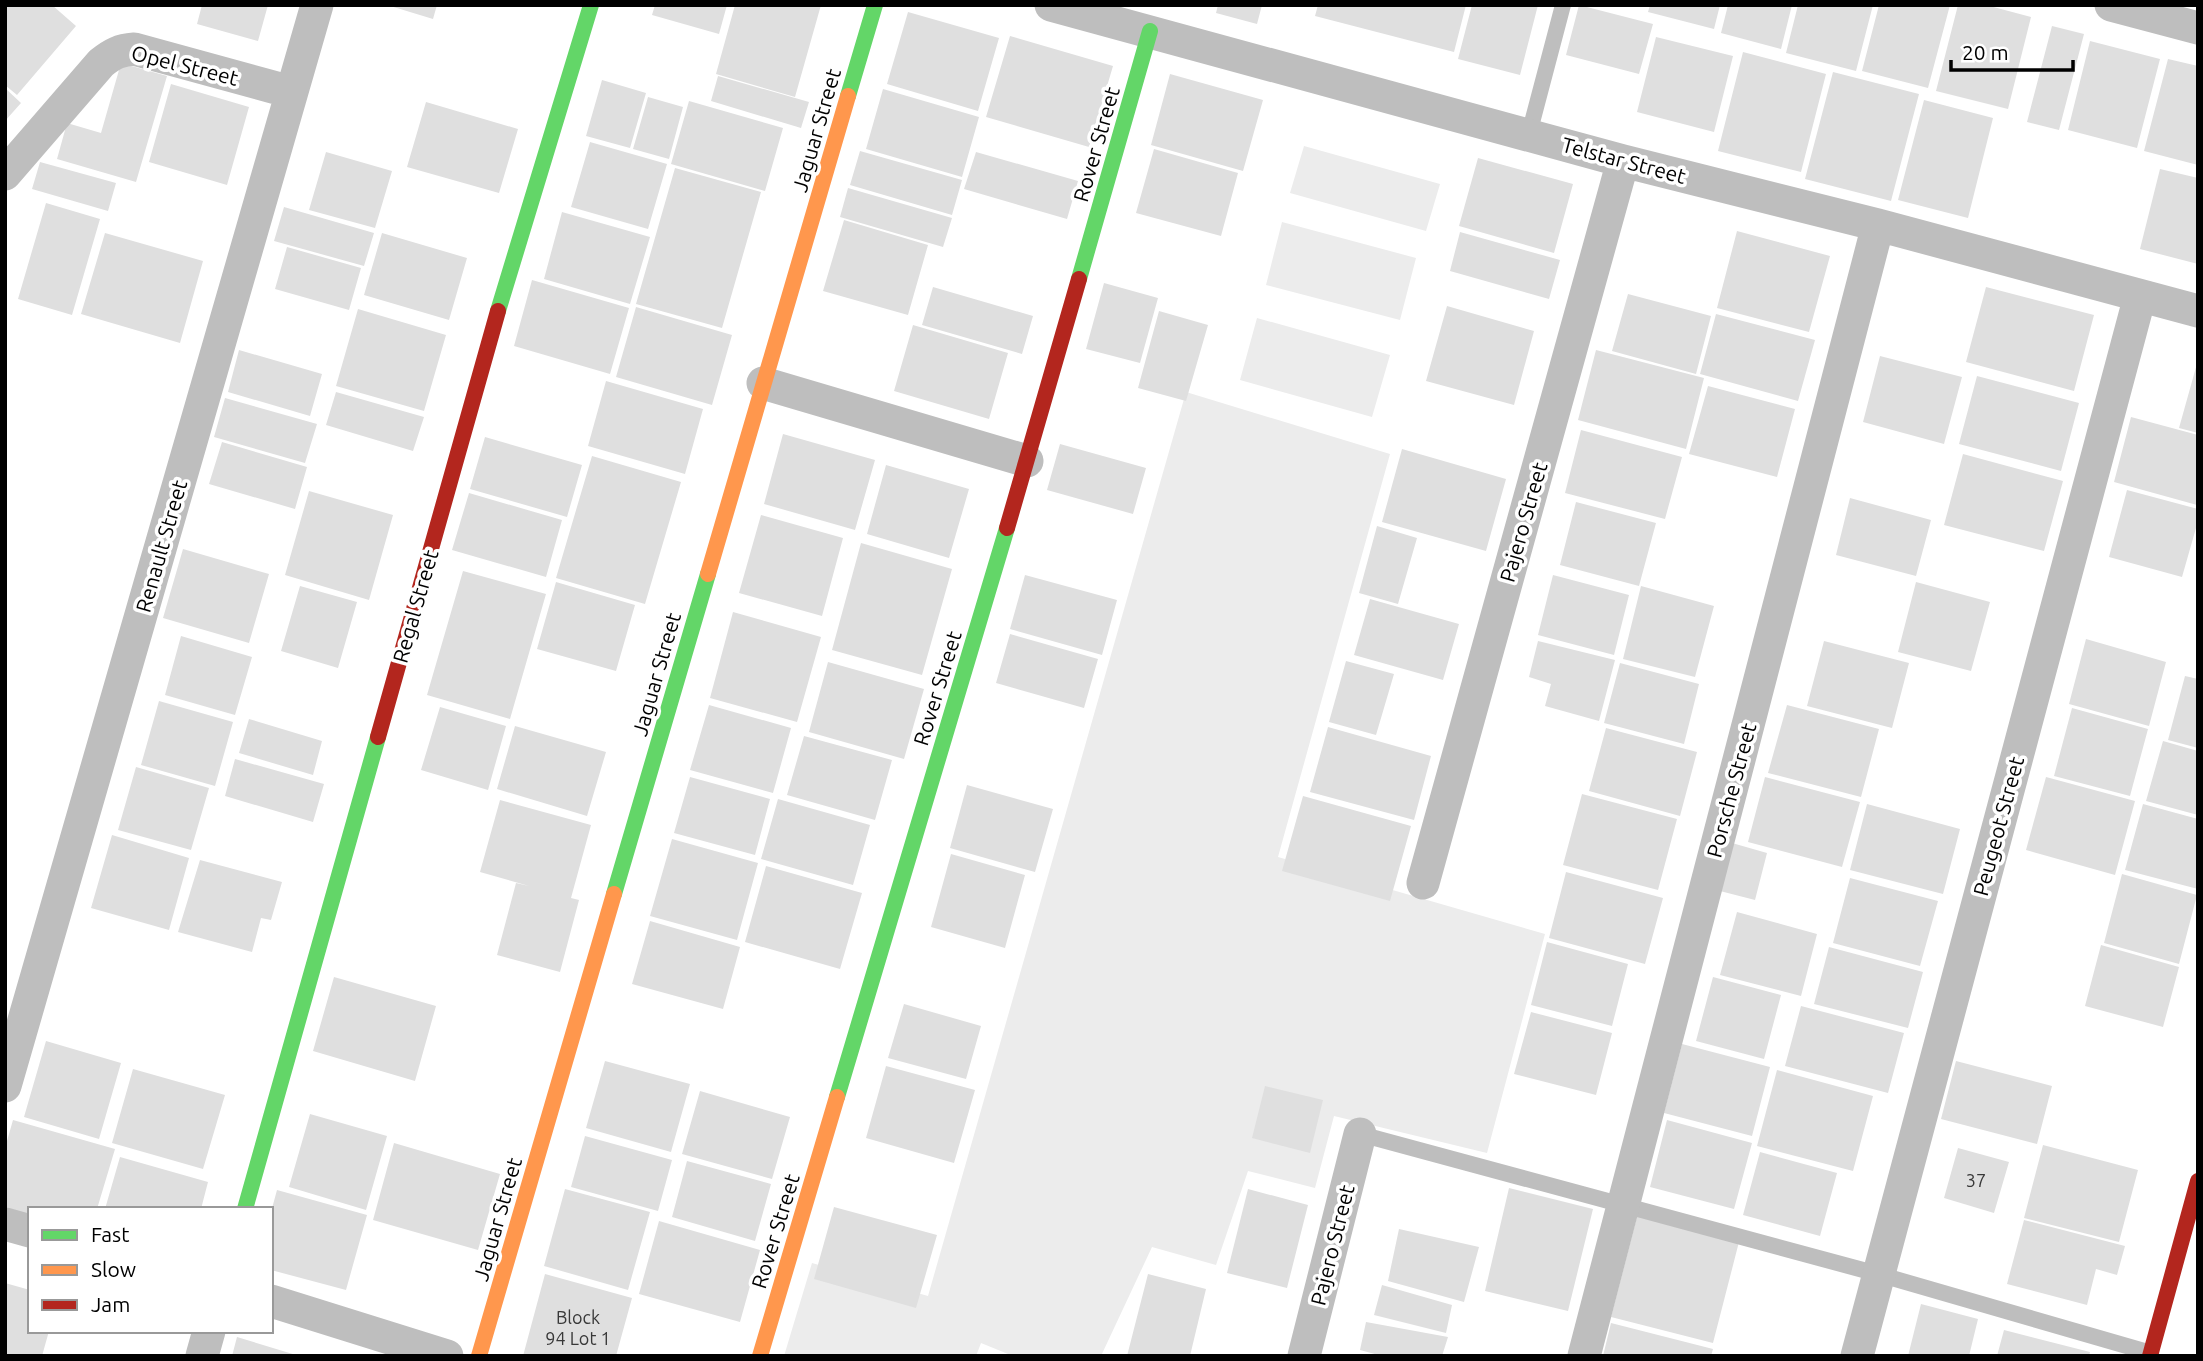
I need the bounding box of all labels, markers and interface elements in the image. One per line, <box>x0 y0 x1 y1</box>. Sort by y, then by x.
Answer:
scale bar <box>1951 28 2074 72</box>
street label: Opel Street <box>129 40 241 90</box>
text: 20 m <box>1962 40 2009 64</box>
street label: Jaguar Street <box>787 65 845 195</box>
street label: Rover Street <box>1068 84 1124 204</box>
street label: Telstar Street <box>1559 132 1689 188</box>
street label: Pajero Street <box>1494 459 1552 585</box>
street label: Renault Street <box>131 477 191 615</box>
street label: Regal Street <box>387 547 443 665</box>
street label: Jaguar Street <box>627 609 685 739</box>
street label: Rover Street <box>908 628 966 748</box>
street label: Porsche Street <box>1701 720 1761 860</box>
street label: Peugeot Street <box>1968 754 2028 898</box>
street label: Jaguar Street <box>468 1154 526 1284</box>
house number: 37 <box>1966 1170 1986 1190</box>
street label: Rover Street <box>746 1171 804 1291</box>
street label: Pajero Street <box>1305 1182 1359 1308</box>
legend <box>28 1207 273 1333</box>
text: Fast <box>91 1222 129 1246</box>
text: Slow <box>91 1257 136 1281</box>
text: Jam <box>91 1292 130 1316</box>
house number: Block 94 Lot 1 <box>545 1307 611 1348</box>

